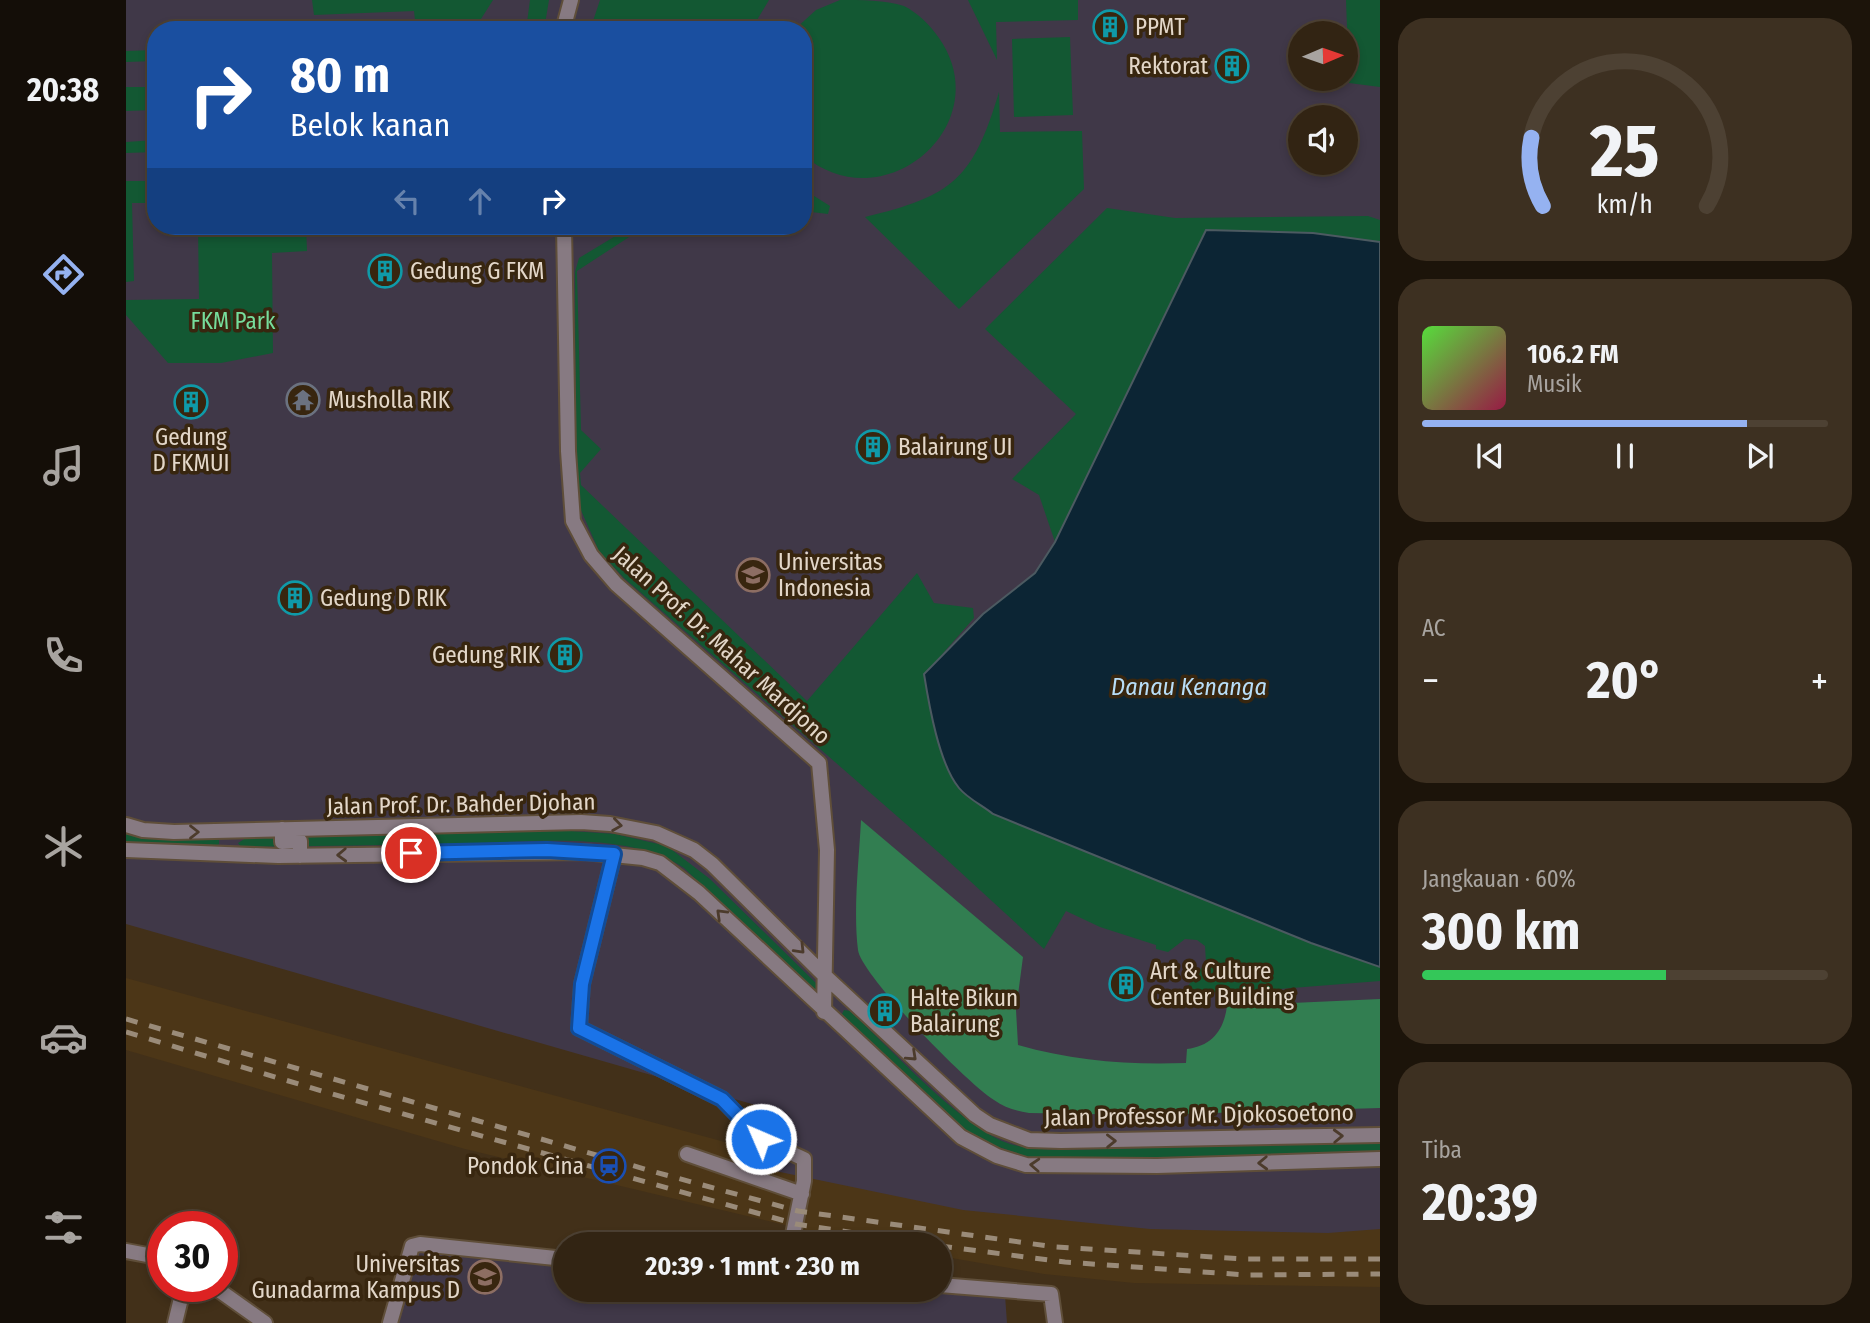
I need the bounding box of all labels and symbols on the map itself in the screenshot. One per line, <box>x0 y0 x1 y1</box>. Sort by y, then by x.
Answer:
building icon: PPMT <box>1091 8 1129 46</box>
place label: PPMT <box>1135 13 1185 41</box>
north arrow <box>1288 21 1358 91</box>
building icon: Rektorat <box>1213 47 1251 85</box>
place label: Rektorat <box>1128 52 1208 80</box>
building icon: Gedung G FKM <box>366 252 404 290</box>
place label: Gedung G FKM <box>410 257 544 285</box>
park label: FKM Park <box>191 307 276 335</box>
temple icon: Musholla RIK <box>284 381 322 419</box>
building icon: Gedung D FKMUI <box>172 383 210 421</box>
place label: Musholla RIK <box>328 386 451 414</box>
place label: Gedung D FKMUI <box>153 423 229 477</box>
building icon: Balairung UI <box>854 428 892 466</box>
place label: Balairung UI <box>898 433 1013 461</box>
street label: Jalan Prof. Dr. Mahar Mardjono <box>607 540 837 750</box>
place label: Universitas Indonesia <box>778 548 883 602</box>
school or university icon: Universitas Indonesia <box>734 556 772 594</box>
building icon: Gedung D RIK <box>276 579 314 617</box>
place label: Gedung D RIK <box>320 584 448 612</box>
building icon: Gedung RIK <box>546 636 584 674</box>
place label: Gedung RIK <box>432 641 541 669</box>
water label: Danau Kenanga <box>1111 673 1267 701</box>
street label: Jalan Prof. Dr. Bahder Djohan <box>326 788 596 820</box>
one-way arrow <box>611 817 623 832</box>
pin <box>381 823 441 883</box>
one-way arrow <box>189 824 199 840</box>
one-way arrow <box>336 847 347 862</box>
one-way arrow <box>716 910 729 923</box>
one-way arrow <box>792 941 805 954</box>
place label: Art & Culture Center Building <box>1150 957 1294 1011</box>
building icon: Art & Culture Center Building <box>1107 965 1145 1003</box>
place label: Halte Bikun Balairung <box>910 984 1018 1038</box>
building icon: Halte Bikun Balairung <box>866 992 904 1030</box>
one-way arrow <box>904 1048 917 1061</box>
street label: Jalan Professor Mr. Djokosoetono <box>1044 1098 1354 1132</box>
position arrow <box>724 1102 798 1176</box>
one-way arrow <box>1333 1128 1344 1143</box>
one-way arrow <box>1106 1133 1116 1149</box>
station icon: Pondok Cina <box>590 1147 628 1185</box>
place label: Pondok Cina <box>467 1152 584 1180</box>
one-way arrow <box>1257 1155 1268 1171</box>
one-way arrow <box>1030 1157 1041 1172</box>
speed limit sign: 30 <box>147 1211 238 1302</box>
place label: Universitas Gunadarma Kampus D <box>252 1250 460 1304</box>
school or university icon: Universitas Gunadarma Kampus D <box>466 1258 504 1296</box>

